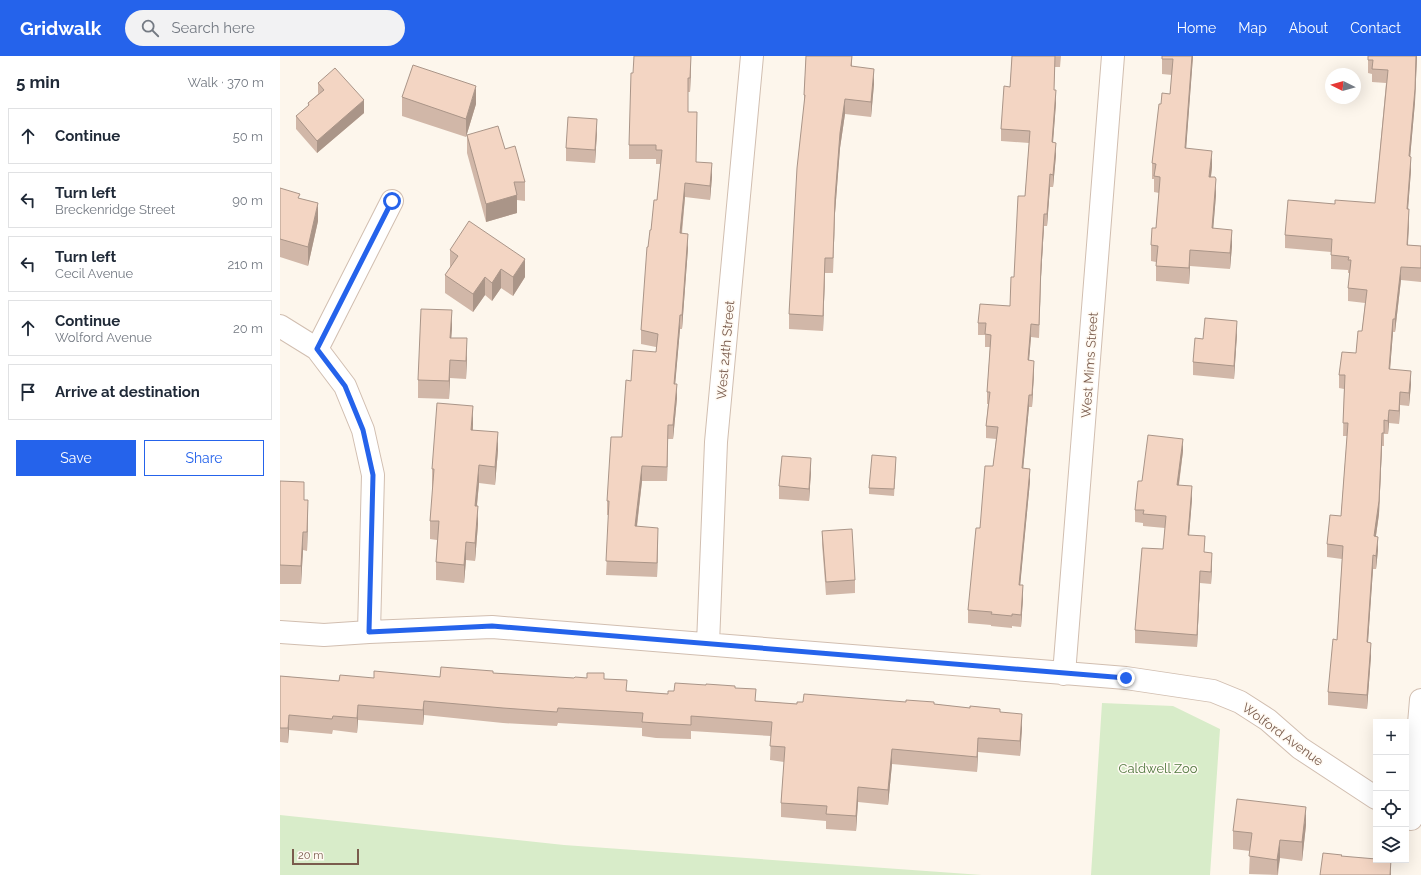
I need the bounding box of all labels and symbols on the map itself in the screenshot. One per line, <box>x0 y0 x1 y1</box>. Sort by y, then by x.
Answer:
north arrow <box>1325 68 1361 104</box>
route start <box>383 192 401 210</box>
street label: West 24th Street <box>714 299 737 400</box>
street label: West Mims Street <box>1078 311 1101 418</box>
route end <box>1117 669 1135 687</box>
street label: Wolford Avenue <box>1239 700 1327 769</box>
park label: Caldwell Zoo <box>1118 761 1198 776</box>
scale bar <box>292 847 359 866</box>

